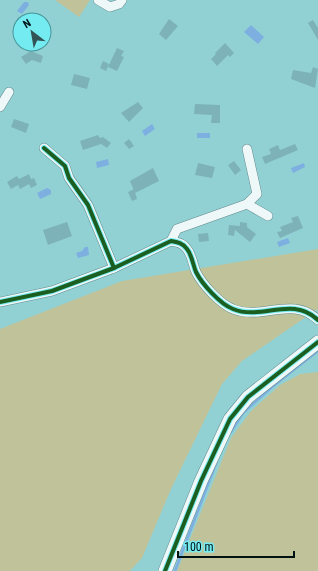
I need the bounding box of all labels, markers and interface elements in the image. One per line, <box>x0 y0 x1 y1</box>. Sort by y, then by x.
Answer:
north arrow <box>12 12 52 52</box>
text: N <box>21 16 34 31</box>
scale bar <box>178 533 294 559</box>
text: 100 m <box>184 540 214 554</box>

